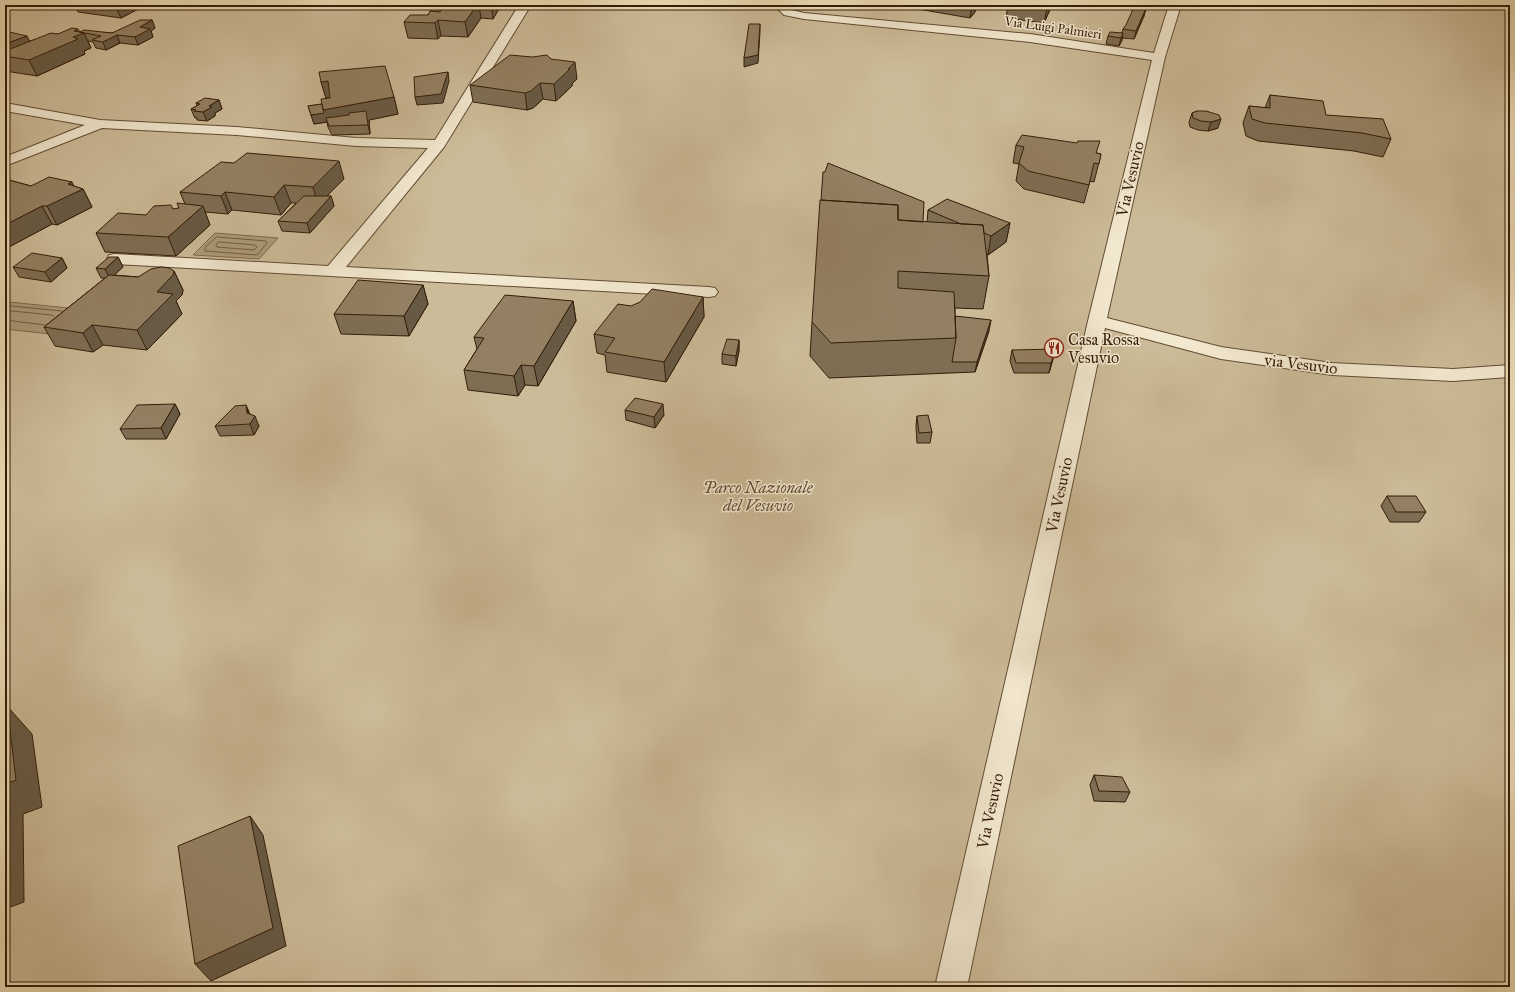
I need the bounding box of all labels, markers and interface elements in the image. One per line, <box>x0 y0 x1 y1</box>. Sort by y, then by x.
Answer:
street label: Via Luigi Palmieri <box>1002 13 1103 43</box>
street label: Via Vesuvio <box>1112 139 1148 220</box>
place label: Casa Rossa Vesuvio <box>1067 330 1140 367</box>
restaurant icon: Casa Rossa Vesuvio <box>1043 337 1065 359</box>
street label: via Vesuvio <box>1262 350 1339 378</box>
street label: Via Vesuvio <box>1042 455 1076 536</box>
park label: Parco Nazionale del Vesuvio <box>703 478 814 515</box>
street label: Via Vesuvio <box>973 771 1007 852</box>

